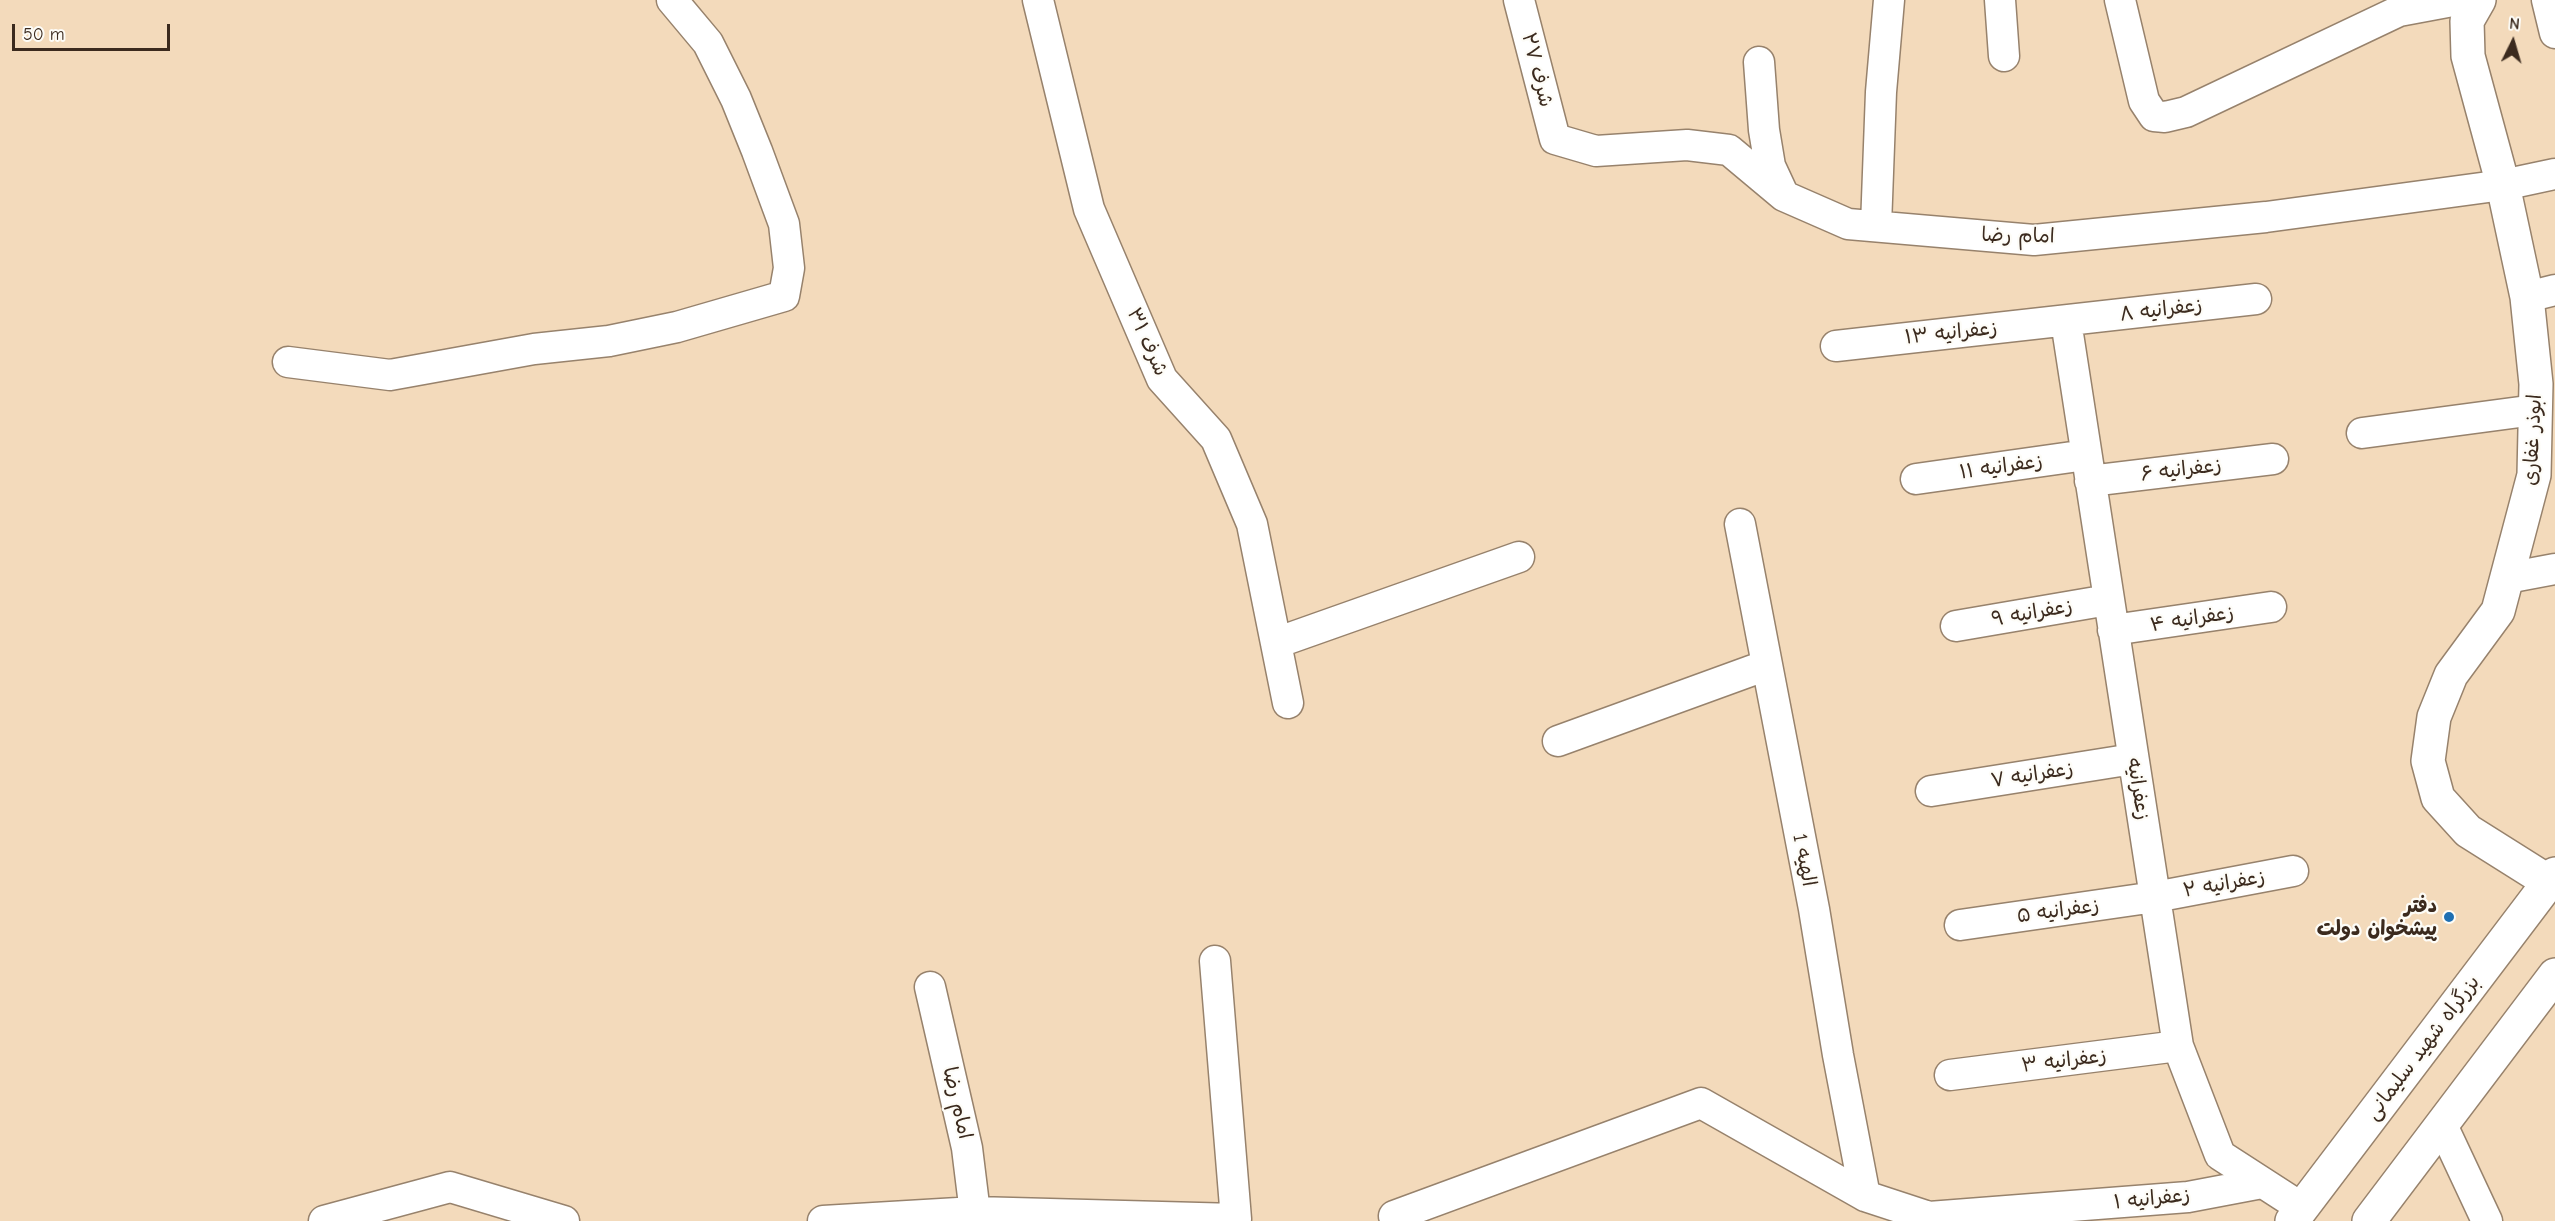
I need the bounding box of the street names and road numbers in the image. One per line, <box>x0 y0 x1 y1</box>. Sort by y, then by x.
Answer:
street label: شرف ۲۷ <box>1516 30 1558 110</box>
street label: امام رضا <box>1981 223 2055 249</box>
street label: زعفرانیه ۸ <box>2118 293 2204 327</box>
street label: شرف ۳۱ <box>1121 304 1173 380</box>
street label: زعفرانیه ۱۳ <box>1904 316 1998 350</box>
street label: ابوذر غفاری <box>2519 394 2547 486</box>
street label: زعفرانیه ۱۱ <box>1958 449 2044 485</box>
street label: زعفرانیه ۶ <box>2139 453 2223 487</box>
street label: زعفرانیه ۹ <box>1990 594 2074 632</box>
street label: زعفرانیه ۴ <box>2149 601 2235 637</box>
street label: زعفرانیه <box>2121 756 2155 822</box>
street label: زعفرانیه ۷ <box>1989 757 2075 793</box>
street label: الهیه 1 <box>1787 832 1821 888</box>
street label: زعفرانیه ۲ <box>2181 865 2267 903</box>
street label: زعفرانیه ۵ <box>2015 893 2101 929</box>
street label: بزرگراه شهید سلیمانی <box>2361 971 2485 1125</box>
street label: زعفرانیه ۳ <box>2020 1044 2108 1078</box>
street label: امام رضا <box>937 1064 977 1142</box>
street label: زعفرانیه ۱ <box>2113 1183 2191 1215</box>

